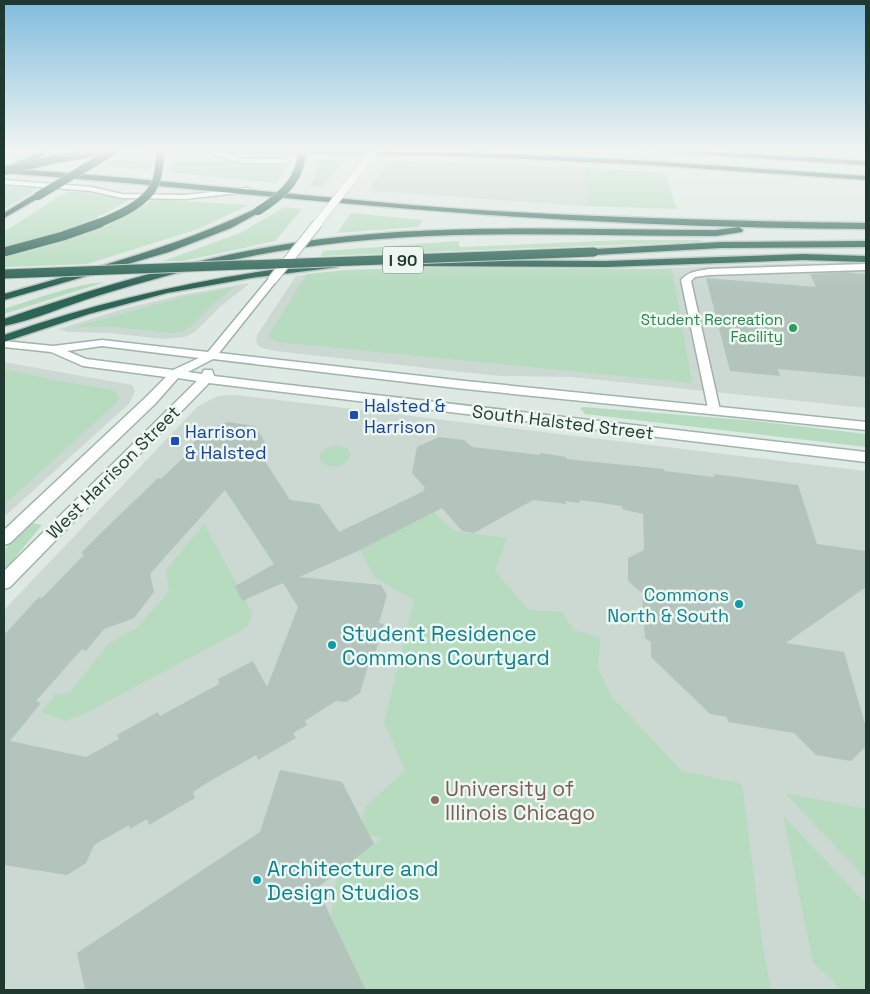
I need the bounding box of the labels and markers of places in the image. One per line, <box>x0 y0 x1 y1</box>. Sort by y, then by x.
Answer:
place label: Student Recreation Facility <box>641 310 783 346</box>
marker: Student Recreation Facility <box>787 322 799 334</box>
place label: Halsted & Harrison <box>364 394 446 438</box>
marker: Halsted & Harrison <box>348 409 360 421</box>
place label: Harrison & Halsted <box>185 420 267 464</box>
marker: Harrison & Halsted <box>169 435 181 447</box>
place label: Commons North & South <box>607 583 729 627</box>
marker: Commons North & South <box>733 598 745 610</box>
place label: Student Residence Commons Courtyard <box>342 620 550 671</box>
marker: Student Residence Commons Courtyard <box>326 639 338 651</box>
place label: University of Illinois Chicago <box>445 775 595 826</box>
marker: University of Illinois Chicago <box>429 794 441 806</box>
place label: Architecture and Design Studios <box>267 855 439 906</box>
marker: Architecture and Design Studios <box>251 874 263 886</box>

